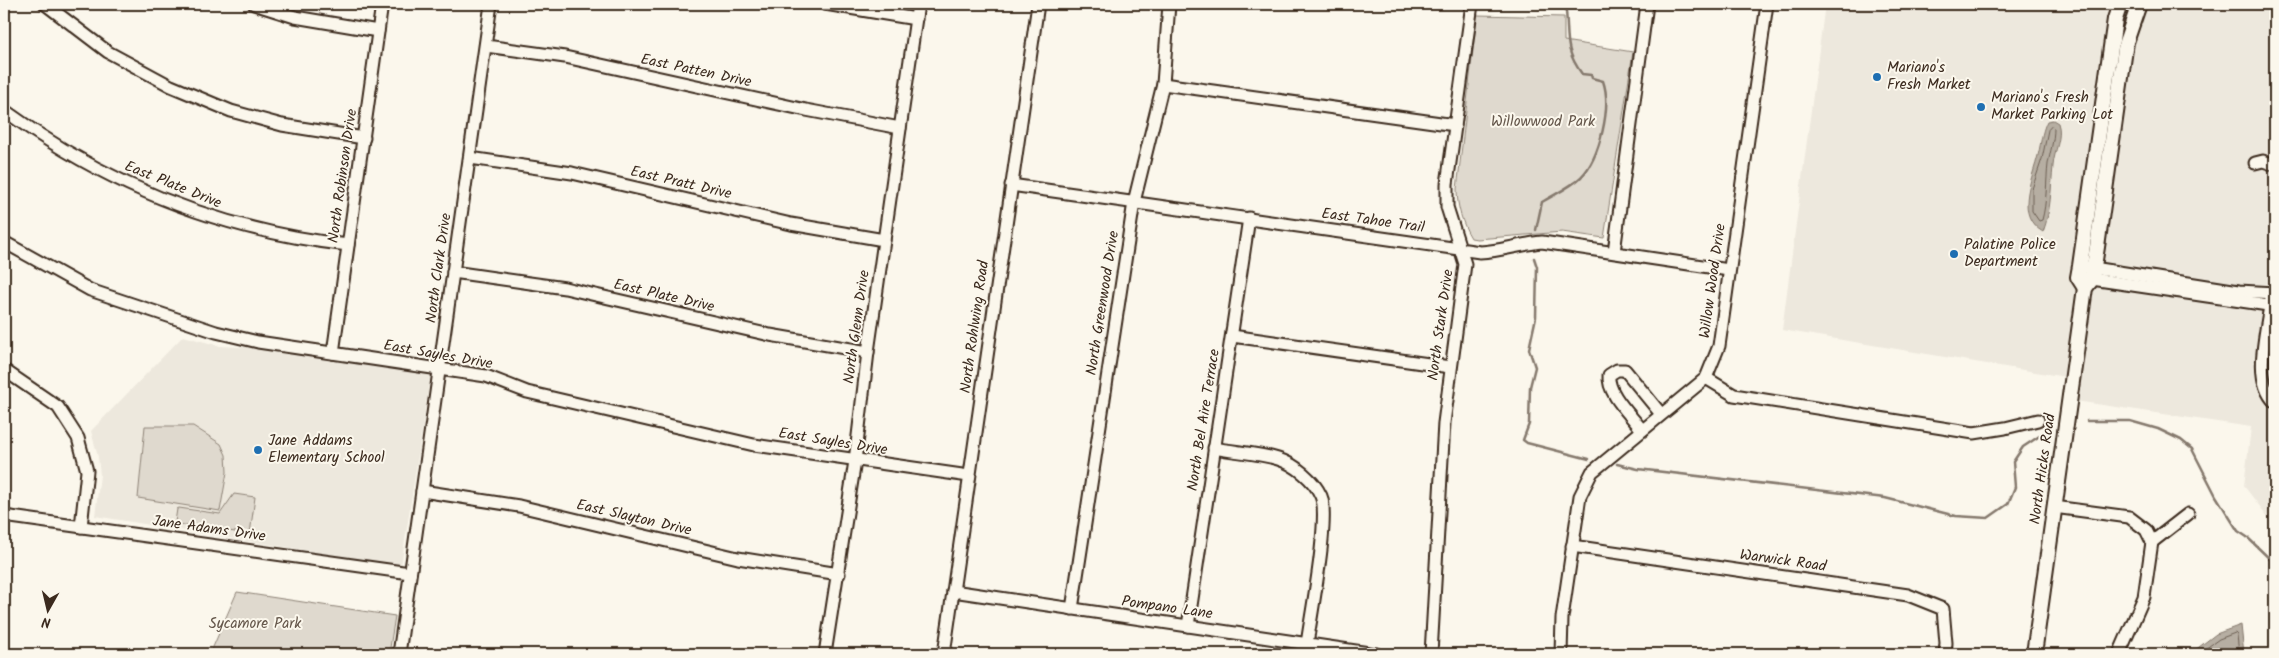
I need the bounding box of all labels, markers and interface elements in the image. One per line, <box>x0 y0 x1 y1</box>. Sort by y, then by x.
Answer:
street label: East Patten Drive <box>638 48 754 95</box>
place label: Mariano's Fresh Market <box>1887 56 1971 97</box>
marker: Mariano's Fresh Market <box>1871 71 1883 83</box>
place label: Mariano's Fresh Market Parking Lot <box>1991 86 2113 127</box>
marker: Mariano's Fresh Market Parking Lot <box>1975 101 1987 113</box>
street label: North Robinson Drive <box>322 107 364 245</box>
park label: Willowwood Park <box>1491 110 1596 134</box>
street label: East Plate Drive <box>121 155 225 215</box>
street label: East Pratt Drive <box>628 160 734 206</box>
street label: East Tahoe Trail <box>1320 202 1426 240</box>
street label: North Clark Drive <box>419 211 459 325</box>
street label: Willow Wood Drive <box>1693 222 1733 340</box>
street label: North Greenwood Drive <box>1080 229 1126 377</box>
place label: Palatine Police Department <box>1964 233 2056 274</box>
marker: Palatine Police Department <box>1948 248 1960 260</box>
street label: North Rohlwing Road <box>954 259 996 395</box>
street label: North Glenn Drive <box>837 268 877 385</box>
street label: North Stark Drive <box>1421 268 1461 382</box>
street label: East Plate Drive <box>611 273 717 319</box>
street label: East Sayles Drive <box>382 334 495 376</box>
street label: North Bel Aire Terrace <box>1181 347 1227 493</box>
street label: North Hicks Road <box>2023 412 2063 526</box>
street label: East Sayles Drive <box>777 422 890 463</box>
place label: Jane Addams Elementary School <box>268 429 385 470</box>
marker: Jane Addams Elementary School <box>252 444 264 456</box>
street label: East Slayton Drive <box>574 493 694 543</box>
street label: Jane Adams Drive <box>151 509 267 549</box>
street label: Warwick Road <box>1738 543 1828 579</box>
north arrow <box>22 586 72 636</box>
street label: Pompano Lane <box>1120 590 1214 626</box>
text: N <box>40 610 52 633</box>
park label: Sycamore Park <box>209 612 302 636</box>

